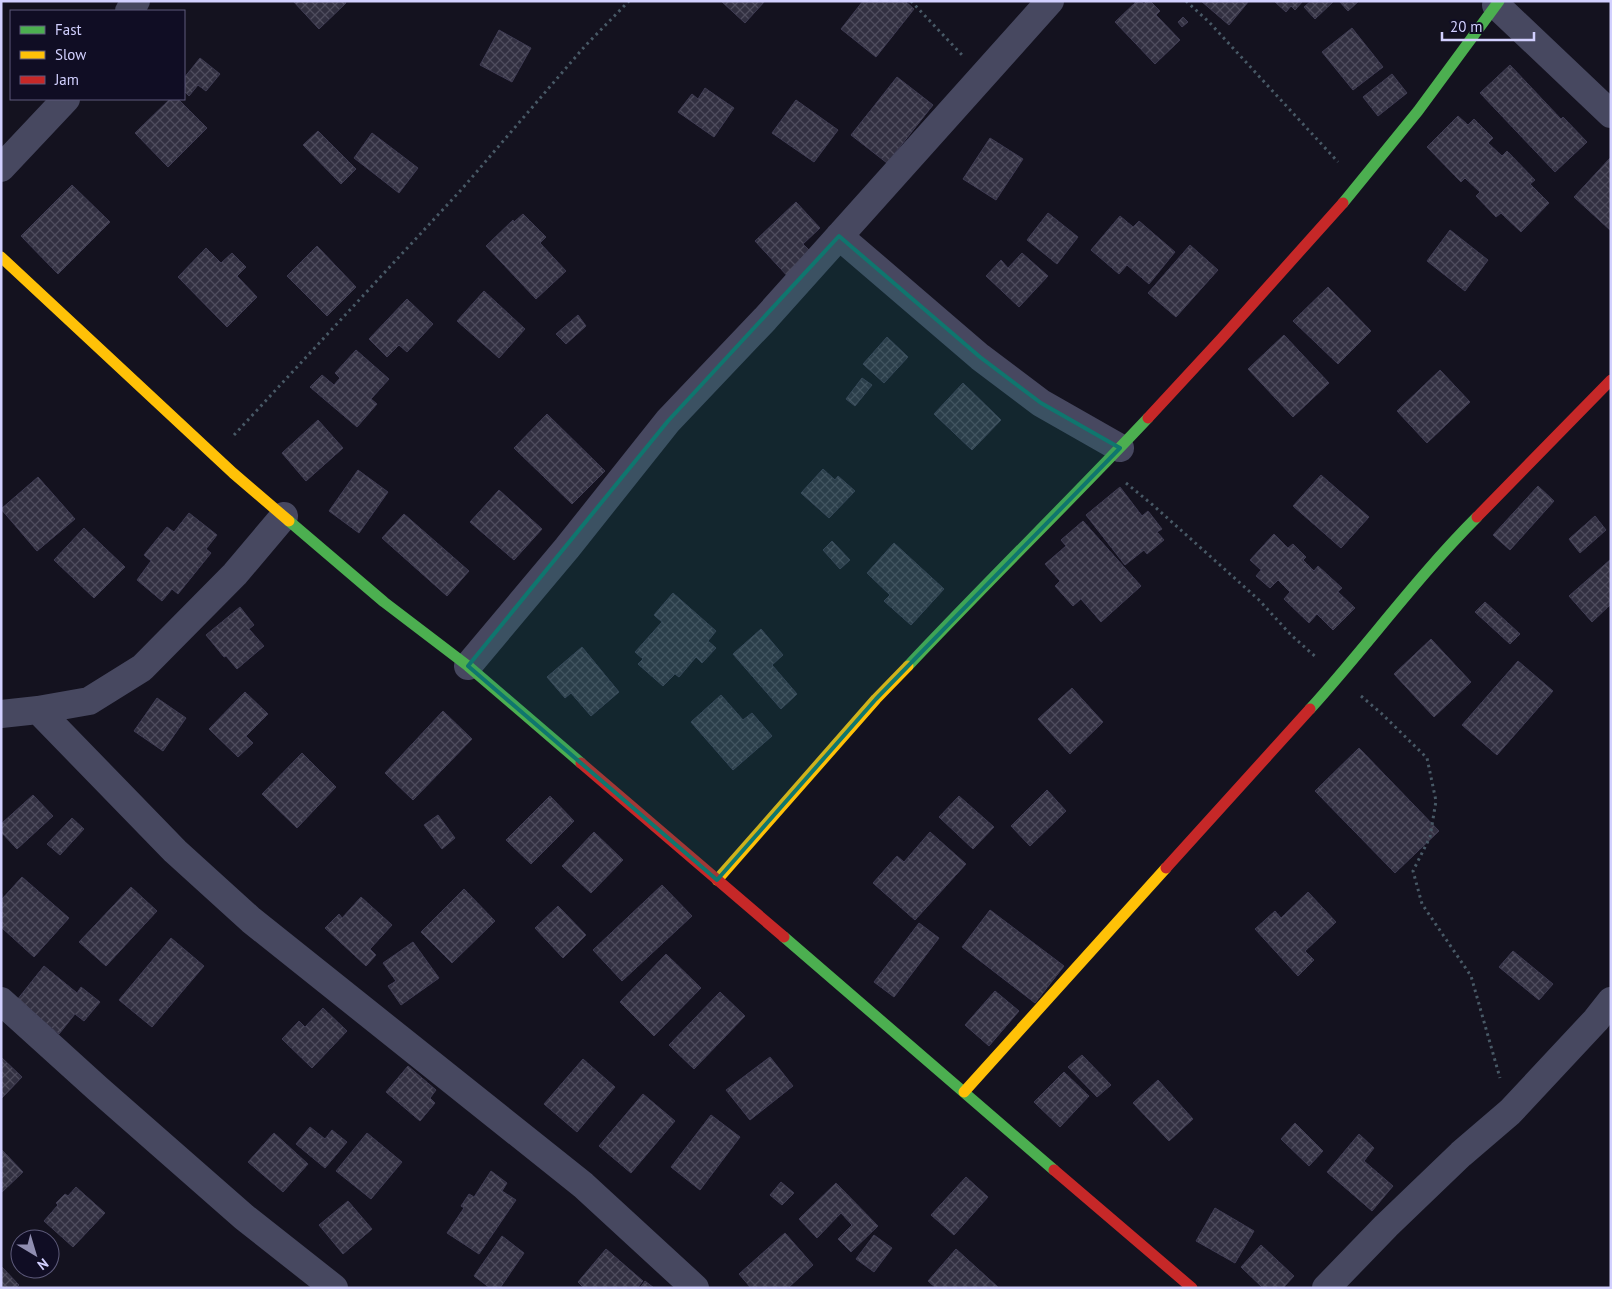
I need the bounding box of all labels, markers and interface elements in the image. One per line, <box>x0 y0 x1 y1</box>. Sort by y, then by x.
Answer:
legend <box>10 10 185 100</box>
scale bar <box>1442 10 1534 42</box>
text: 20 m <box>1450 17 1483 36</box>
text: Fast <box>55 20 82 39</box>
text: Slow <box>55 45 86 64</box>
text: Jam <box>54 70 79 89</box>
north arrow <box>10 1229 60 1279</box>
text: N <box>34 1254 52 1274</box>

